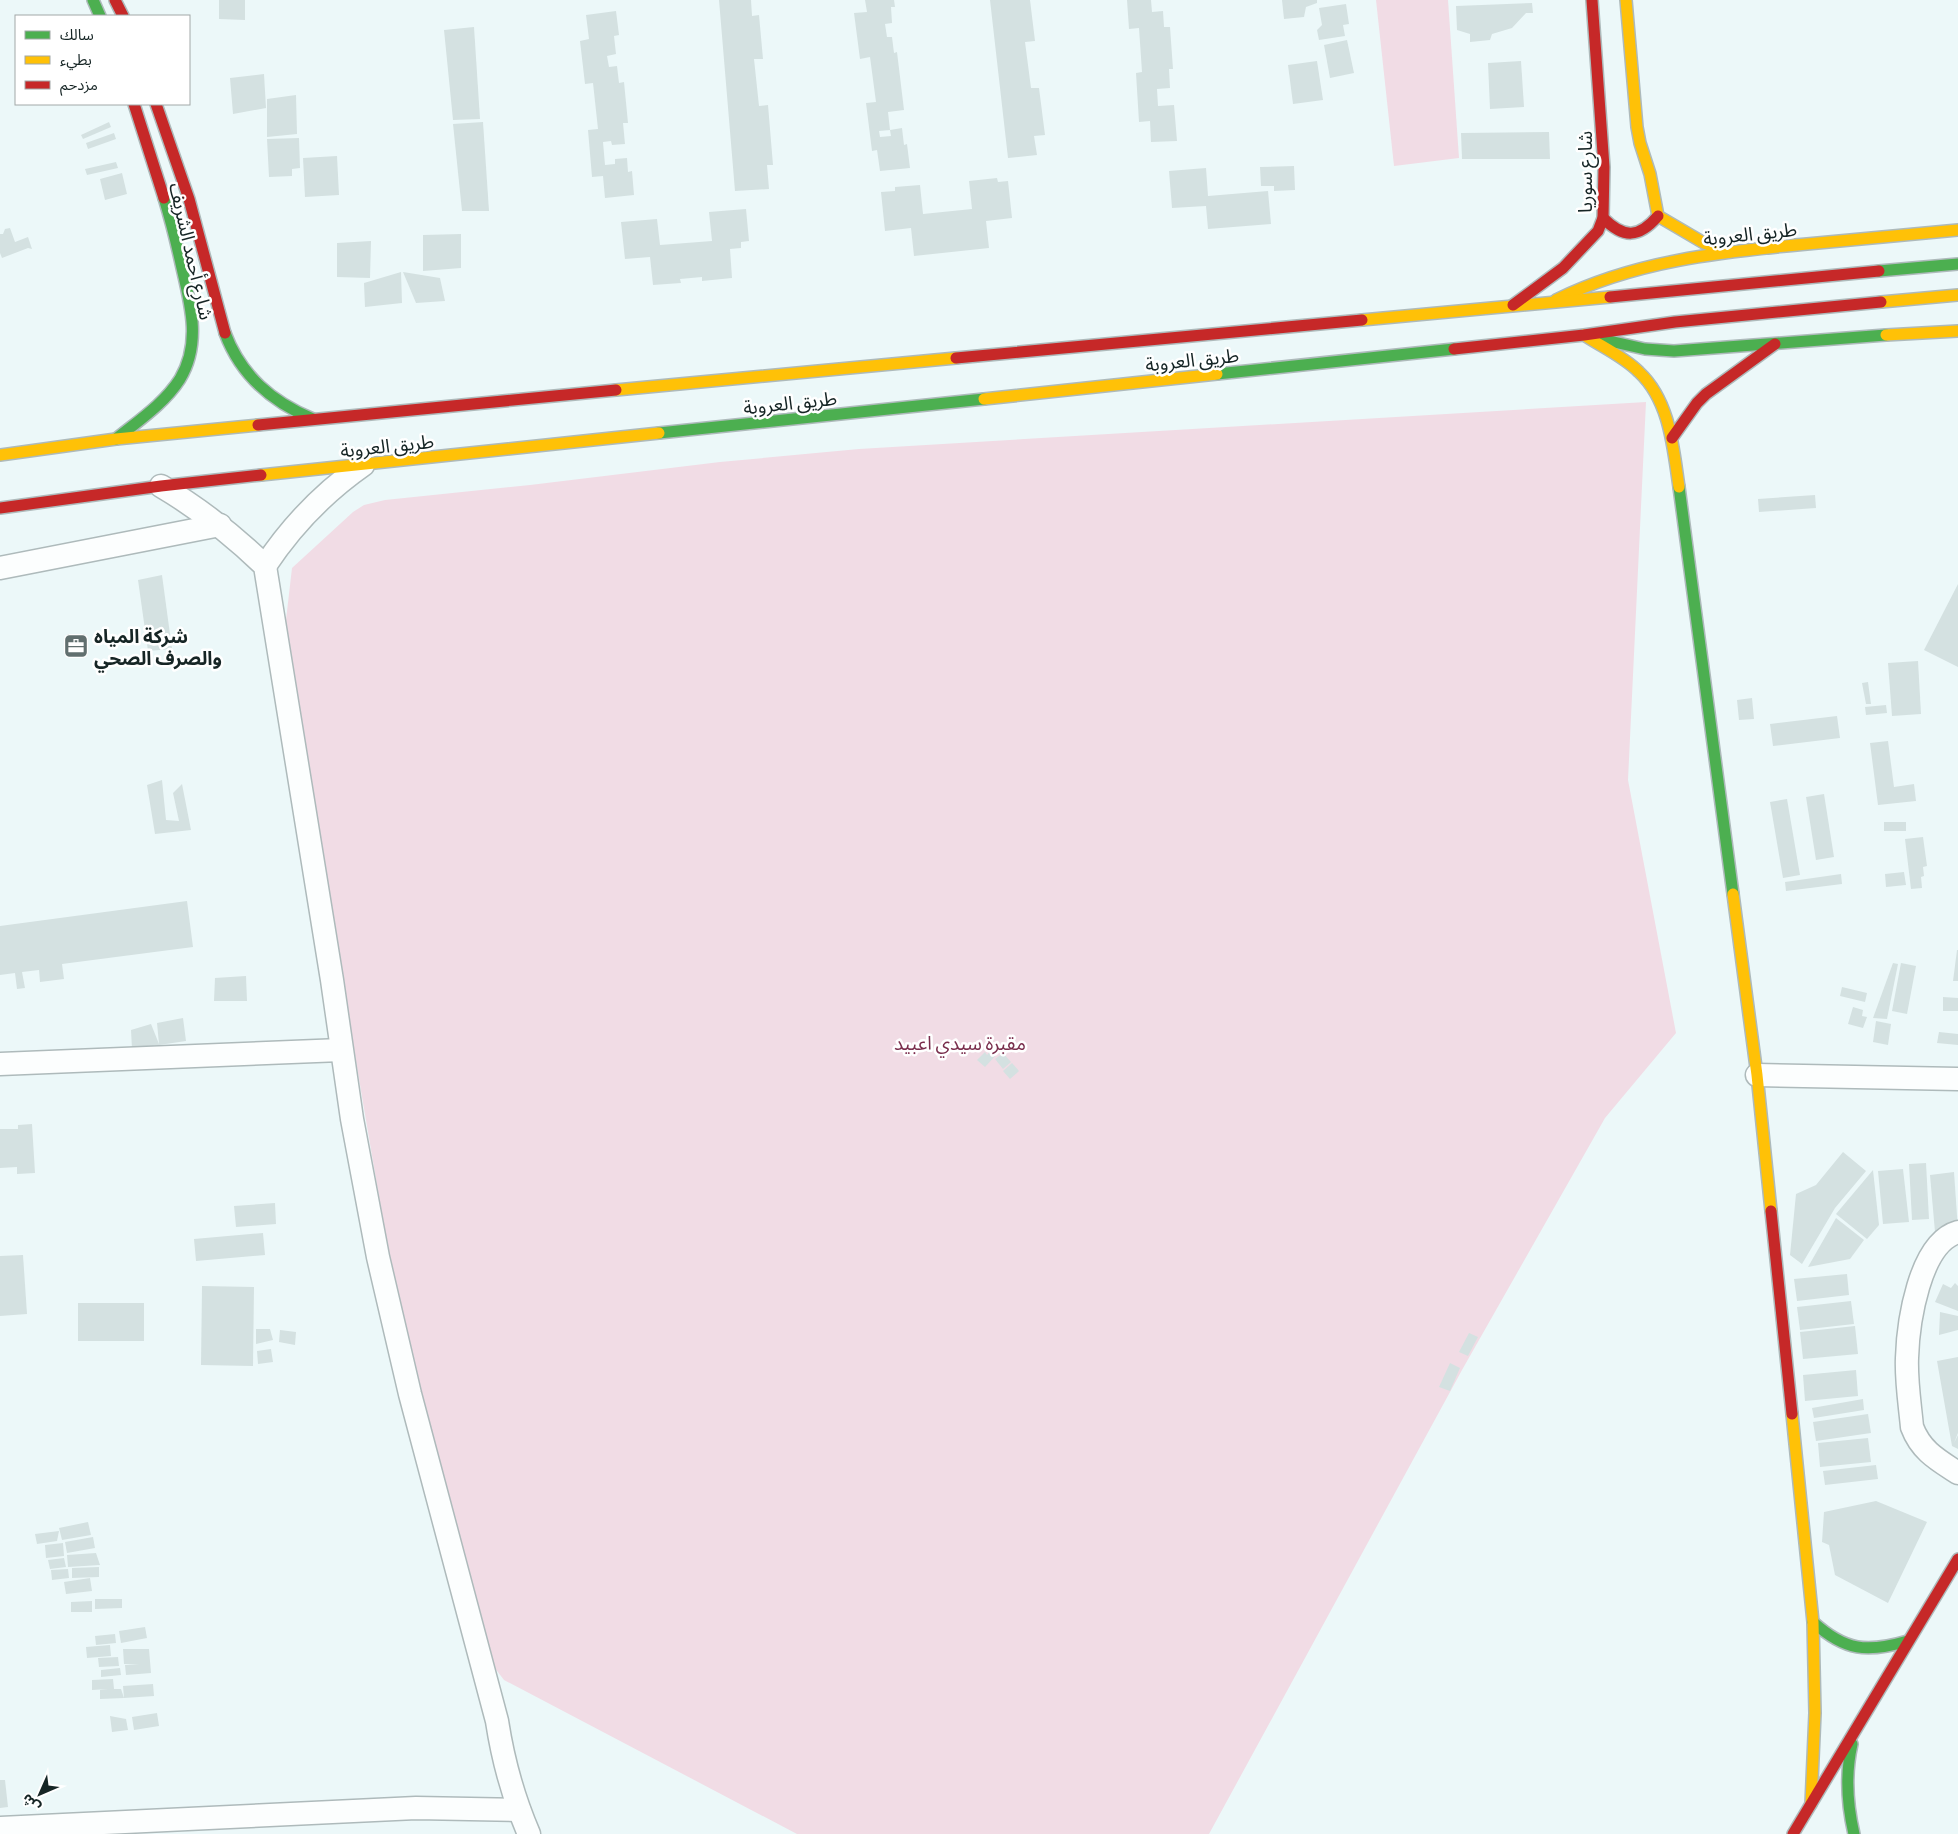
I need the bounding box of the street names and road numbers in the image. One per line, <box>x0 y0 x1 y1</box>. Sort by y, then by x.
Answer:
street label: شارع سوريا <box>1573 131 1599 213</box>
street label: شارع أحمد الشريف <box>162 180 219 323</box>
street label: طريق العروبة <box>1702 217 1798 250</box>
street label: طريق العروبة <box>1144 343 1240 376</box>
street label: طريق العروبة <box>742 386 838 419</box>
street label: طريق العروبة <box>339 429 435 462</box>

